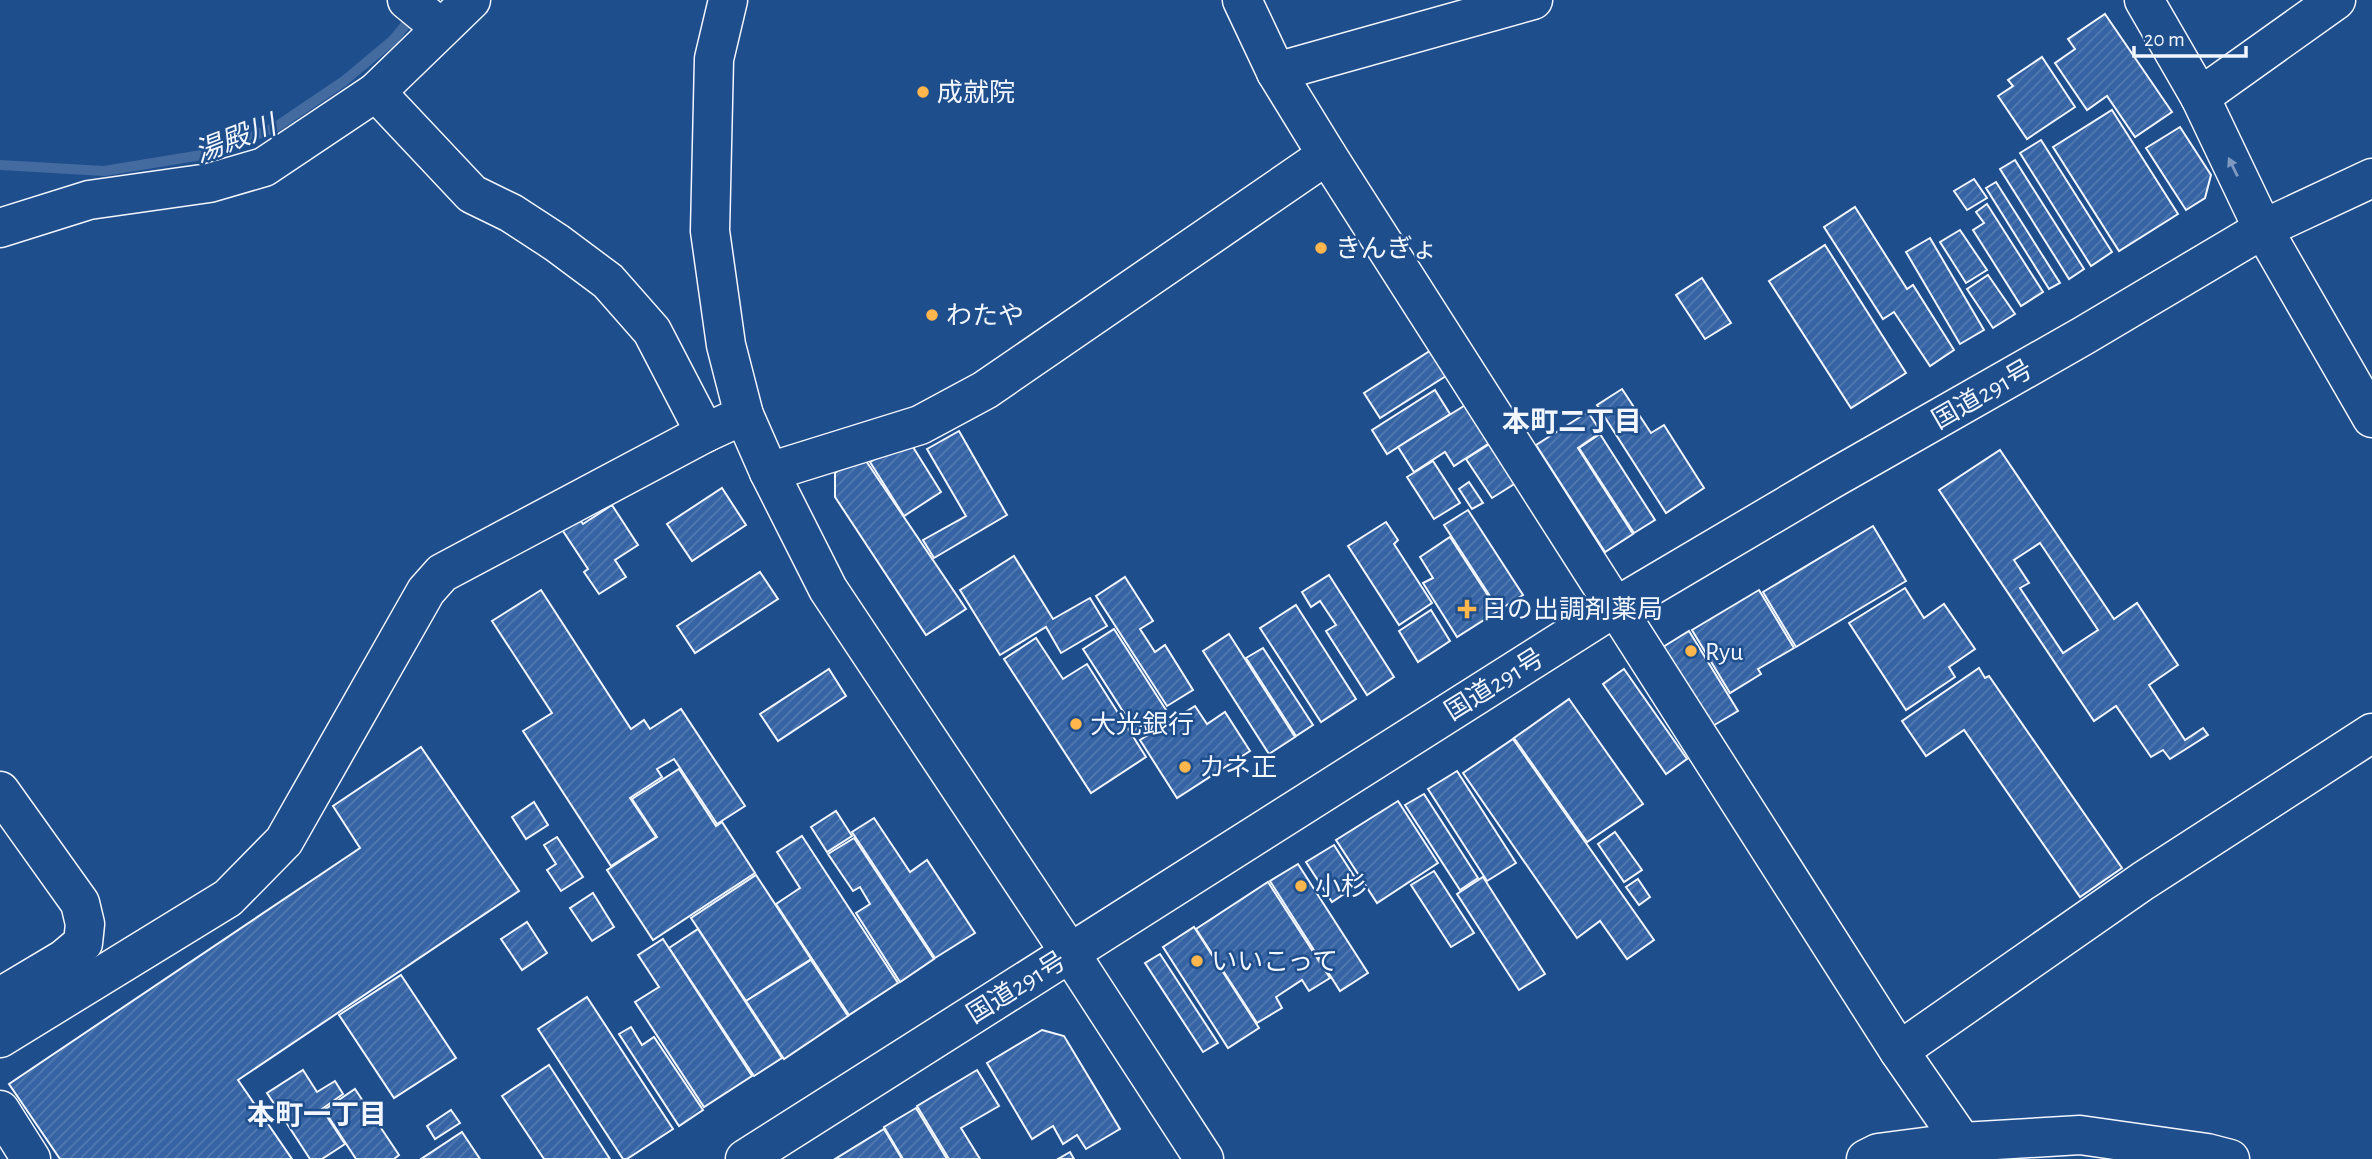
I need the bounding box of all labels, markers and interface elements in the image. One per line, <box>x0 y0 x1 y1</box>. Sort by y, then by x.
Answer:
scale bar <box>2134 14 2246 58</box>
text: 20 m <box>2144 29 2185 50</box>
place label: 成就院 <box>937 79 1015 106</box>
marker: 成就院 <box>915 84 931 100</box>
water label: 湯殿川 <box>191 109 283 168</box>
one-way arrow <box>2228 157 2239 178</box>
place label: きんぎょ <box>1335 235 1438 262</box>
marker: きんぎょ <box>1313 240 1329 256</box>
place label: わたや <box>946 303 1024 329</box>
marker: わたや <box>924 307 940 323</box>
street label: 国道291号 <box>1927 355 2037 434</box>
district label: 本町二丁目 <box>1502 407 1642 437</box>
place label: 日の出調剤薬局 <box>1481 596 1663 623</box>
marker: 日の出調剤薬局 <box>1459 601 1475 617</box>
place label: Ryu <box>1705 639 1743 665</box>
marker: Ryu <box>1683 643 1699 659</box>
street label: 国道291号 <box>1440 644 1548 725</box>
place label: 大光銀行 <box>1090 710 1194 738</box>
marker: 大光銀行 <box>1068 716 1084 732</box>
place label: カネ正 <box>1199 755 1277 781</box>
marker: カネ正 <box>1177 759 1193 775</box>
place label: 小杉 <box>1315 873 1367 900</box>
marker: 小杉 <box>1293 878 1309 894</box>
street label: 国道291号 <box>962 947 1070 1028</box>
place label: いいこって <box>1211 949 1338 975</box>
marker: いいこって <box>1189 953 1205 969</box>
district label: 本町一丁目 <box>247 1100 387 1130</box>

